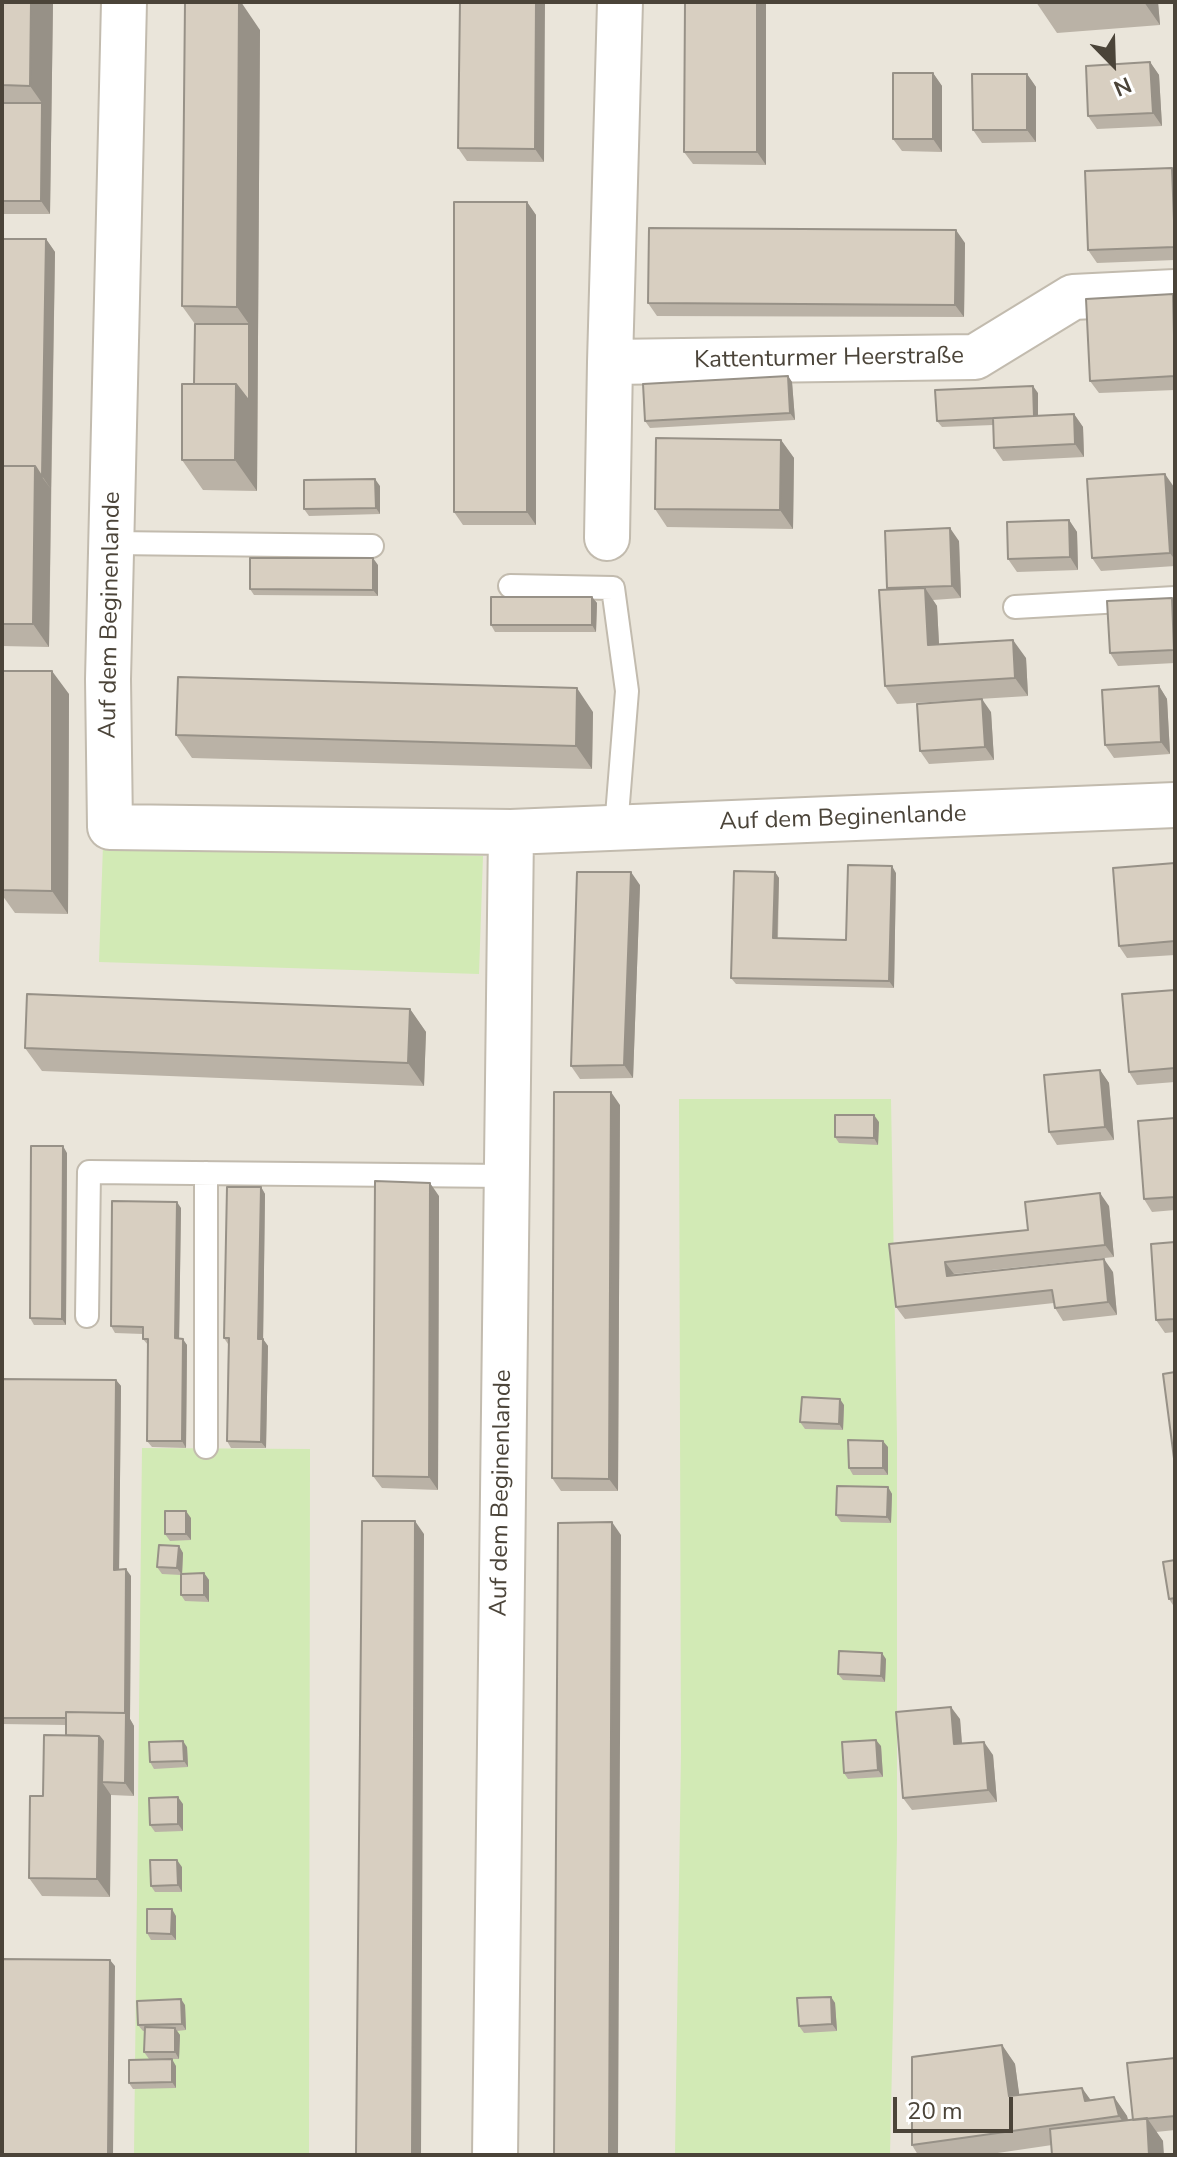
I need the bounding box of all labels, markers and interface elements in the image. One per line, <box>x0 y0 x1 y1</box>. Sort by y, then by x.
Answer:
north arrow <box>1073 24 1153 104</box>
text: N <box>1109 69 1136 103</box>
street label: Kattenturmer Heerstraße <box>694 342 964 376</box>
street label: Auf dem Beginenlande <box>94 491 128 739</box>
street label: Auf dem Beginenlande <box>719 800 967 838</box>
street label: Auf dem Beginenlande <box>485 1369 519 1617</box>
scale bar <box>897 2081 1017 2131</box>
text: 20 m <box>907 2095 963 2127</box>

